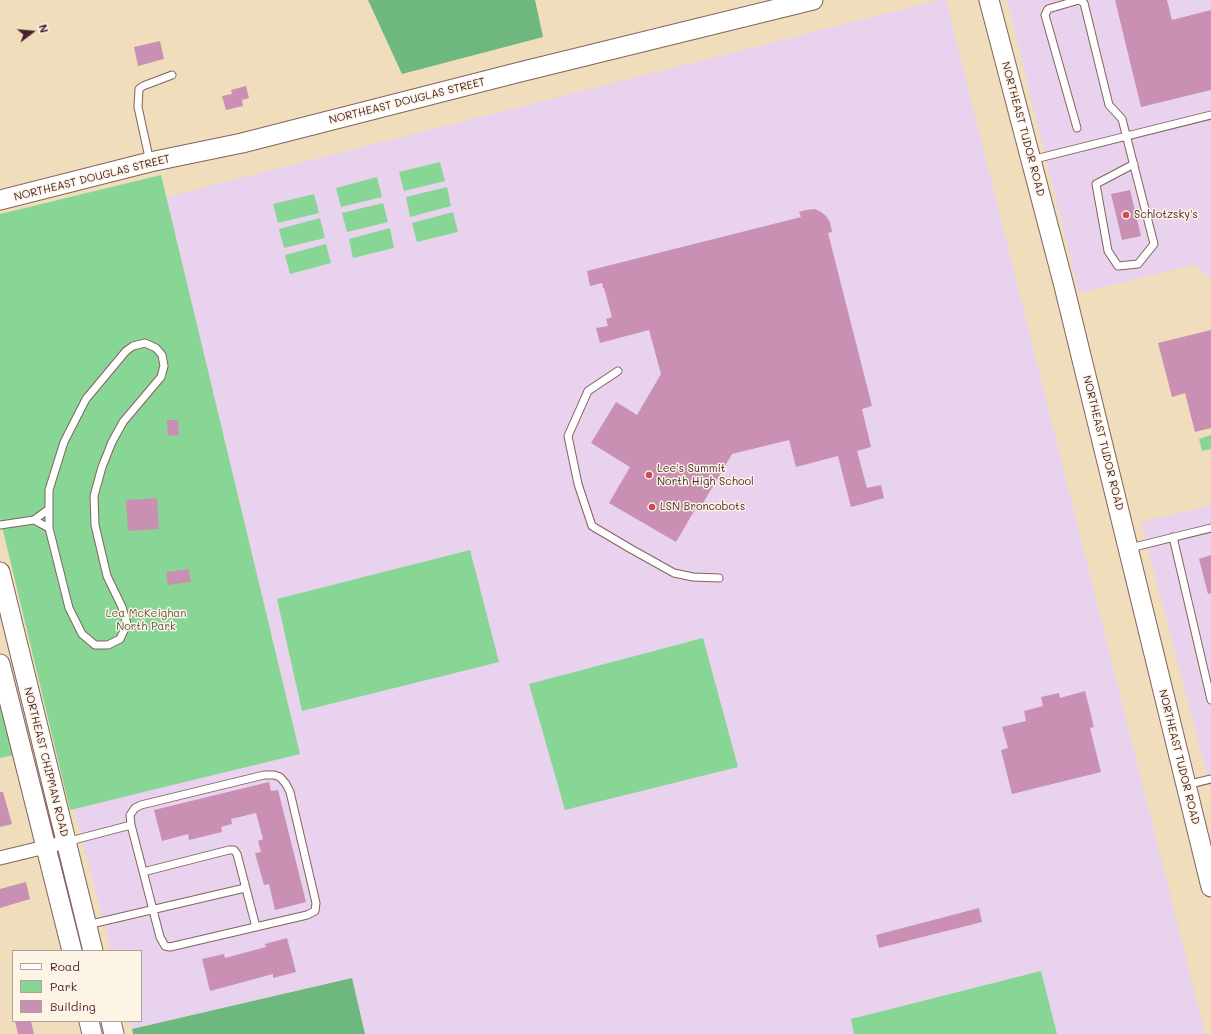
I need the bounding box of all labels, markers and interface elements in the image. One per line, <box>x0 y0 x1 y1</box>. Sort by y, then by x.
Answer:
north arrow <box>12 12 52 52</box>
text: N <box>36 22 52 35</box>
street label: NORTHEAST TUDOR ROAD <box>999 60 1047 198</box>
street label: NORTHEAST DOUGLAS STREET <box>327 75 487 127</box>
street label: NORTHEAST DOUGLAS STREET <box>12 152 172 204</box>
place label: Schlotzsky's <box>1134 208 1198 222</box>
marker: Schlotzsky's <box>1121 210 1131 220</box>
street label: NORTHEAST TUDOR ROAD <box>1080 374 1126 512</box>
place label: Lee's Summit North High School <box>657 462 754 488</box>
marker: Lee's Summit North High School <box>644 470 654 480</box>
place label: LSN Broncobots <box>660 500 745 514</box>
marker: LSN Broncobots <box>647 502 657 512</box>
park label: Lea McKeighan North Park <box>106 607 186 633</box>
street label: NORTHEAST CHIPMAN ROAD <box>21 686 71 838</box>
street label: NORTHEAST TUDOR ROAD <box>1156 688 1202 826</box>
legend <box>12 950 142 1022</box>
text: Road <box>50 958 80 974</box>
text: Park <box>50 978 77 994</box>
text: Building <box>50 998 96 1014</box>

